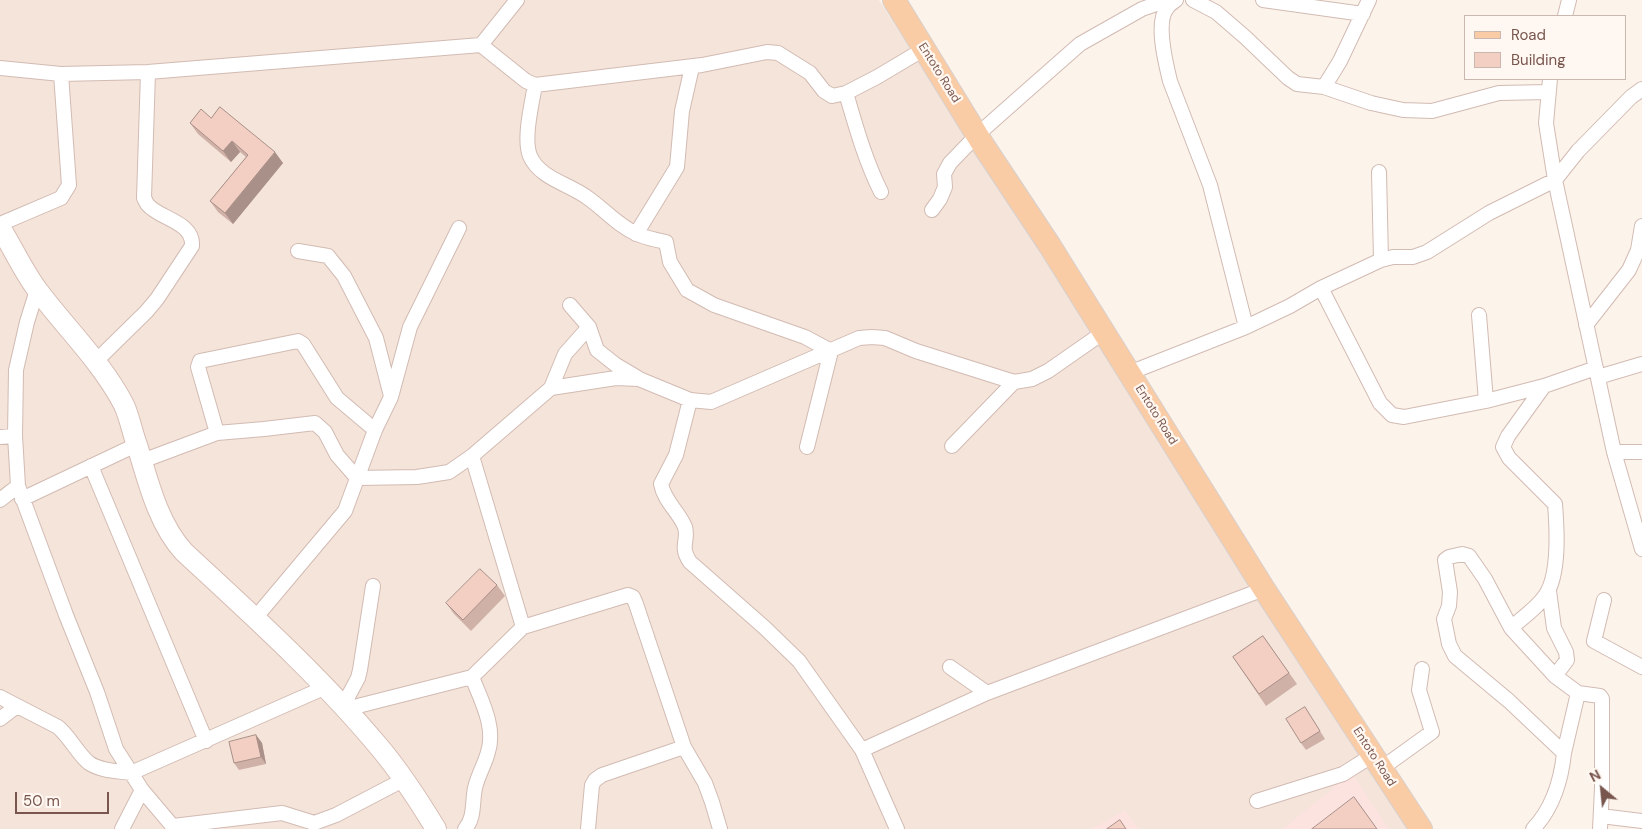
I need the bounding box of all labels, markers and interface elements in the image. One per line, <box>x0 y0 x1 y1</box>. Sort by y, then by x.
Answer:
legend <box>1464 15 1627 80</box>
text: Road <box>1511 25 1546 45</box>
street label: Entoto Road <box>915 40 963 106</box>
text: Building <box>1511 50 1566 70</box>
street label: Entoto Road <box>1132 382 1180 448</box>
street label: Entoto Road <box>1349 725 1399 789</box>
north arrow <box>1577 764 1627 814</box>
text: N <box>1586 765 1604 786</box>
scale bar <box>18 782 111 814</box>
text: 50 m <box>23 791 60 811</box>

